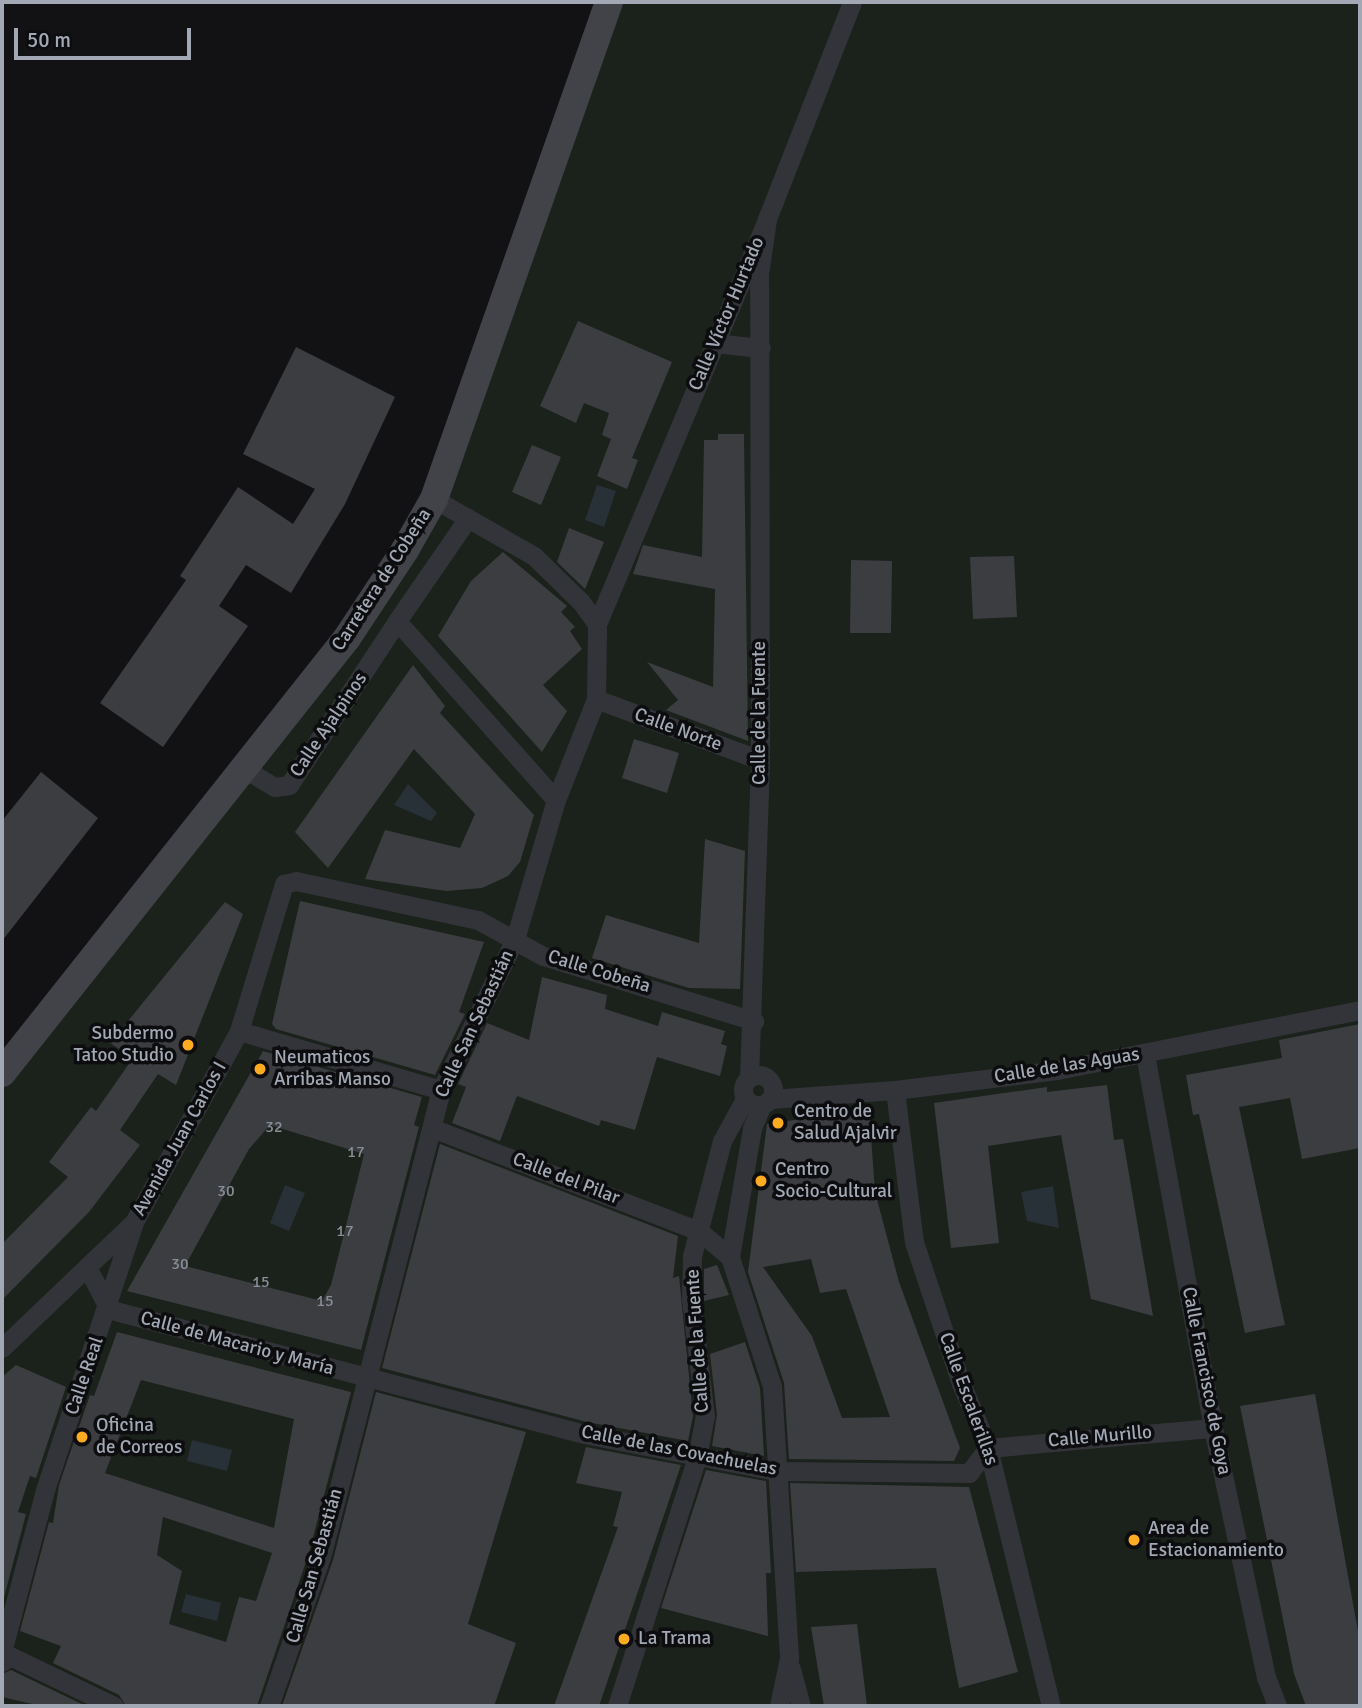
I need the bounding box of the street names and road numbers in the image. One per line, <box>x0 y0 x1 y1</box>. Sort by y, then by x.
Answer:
street label: Calle Víctor Hurtado <box>684 234 770 394</box>
street label: Carretera de Cobeña <box>327 504 437 656</box>
street label: Calle de la Fuente <box>749 641 771 785</box>
street label: Calle Ajalpinos <box>286 668 372 782</box>
street label: Calle Norte <box>631 704 725 756</box>
street label: Calle Cobeña <box>545 946 653 998</box>
street label: Calle San Sebastián <box>431 947 519 1101</box>
street label: Calle de las Aguas <box>993 1043 1141 1089</box>
street label: Avenida Juan Carlos I <box>128 1058 232 1220</box>
street label: Calle del Pilar <box>509 1148 623 1210</box>
street label: Calle de la Fuente <box>682 1268 714 1414</box>
street label: Calle Francisco de Goya <box>1177 1285 1235 1477</box>
street label: Calle de Macario y María <box>138 1307 336 1381</box>
street label: Calle Escalerillas <box>933 1330 1003 1468</box>
street label: Calle Real <box>61 1334 109 1418</box>
street label: Calle de las Covachuelas <box>579 1421 779 1481</box>
street label: Calle Murillo <box>1047 1421 1153 1453</box>
street label: Calle San Sebastián <box>282 1486 348 1646</box>

